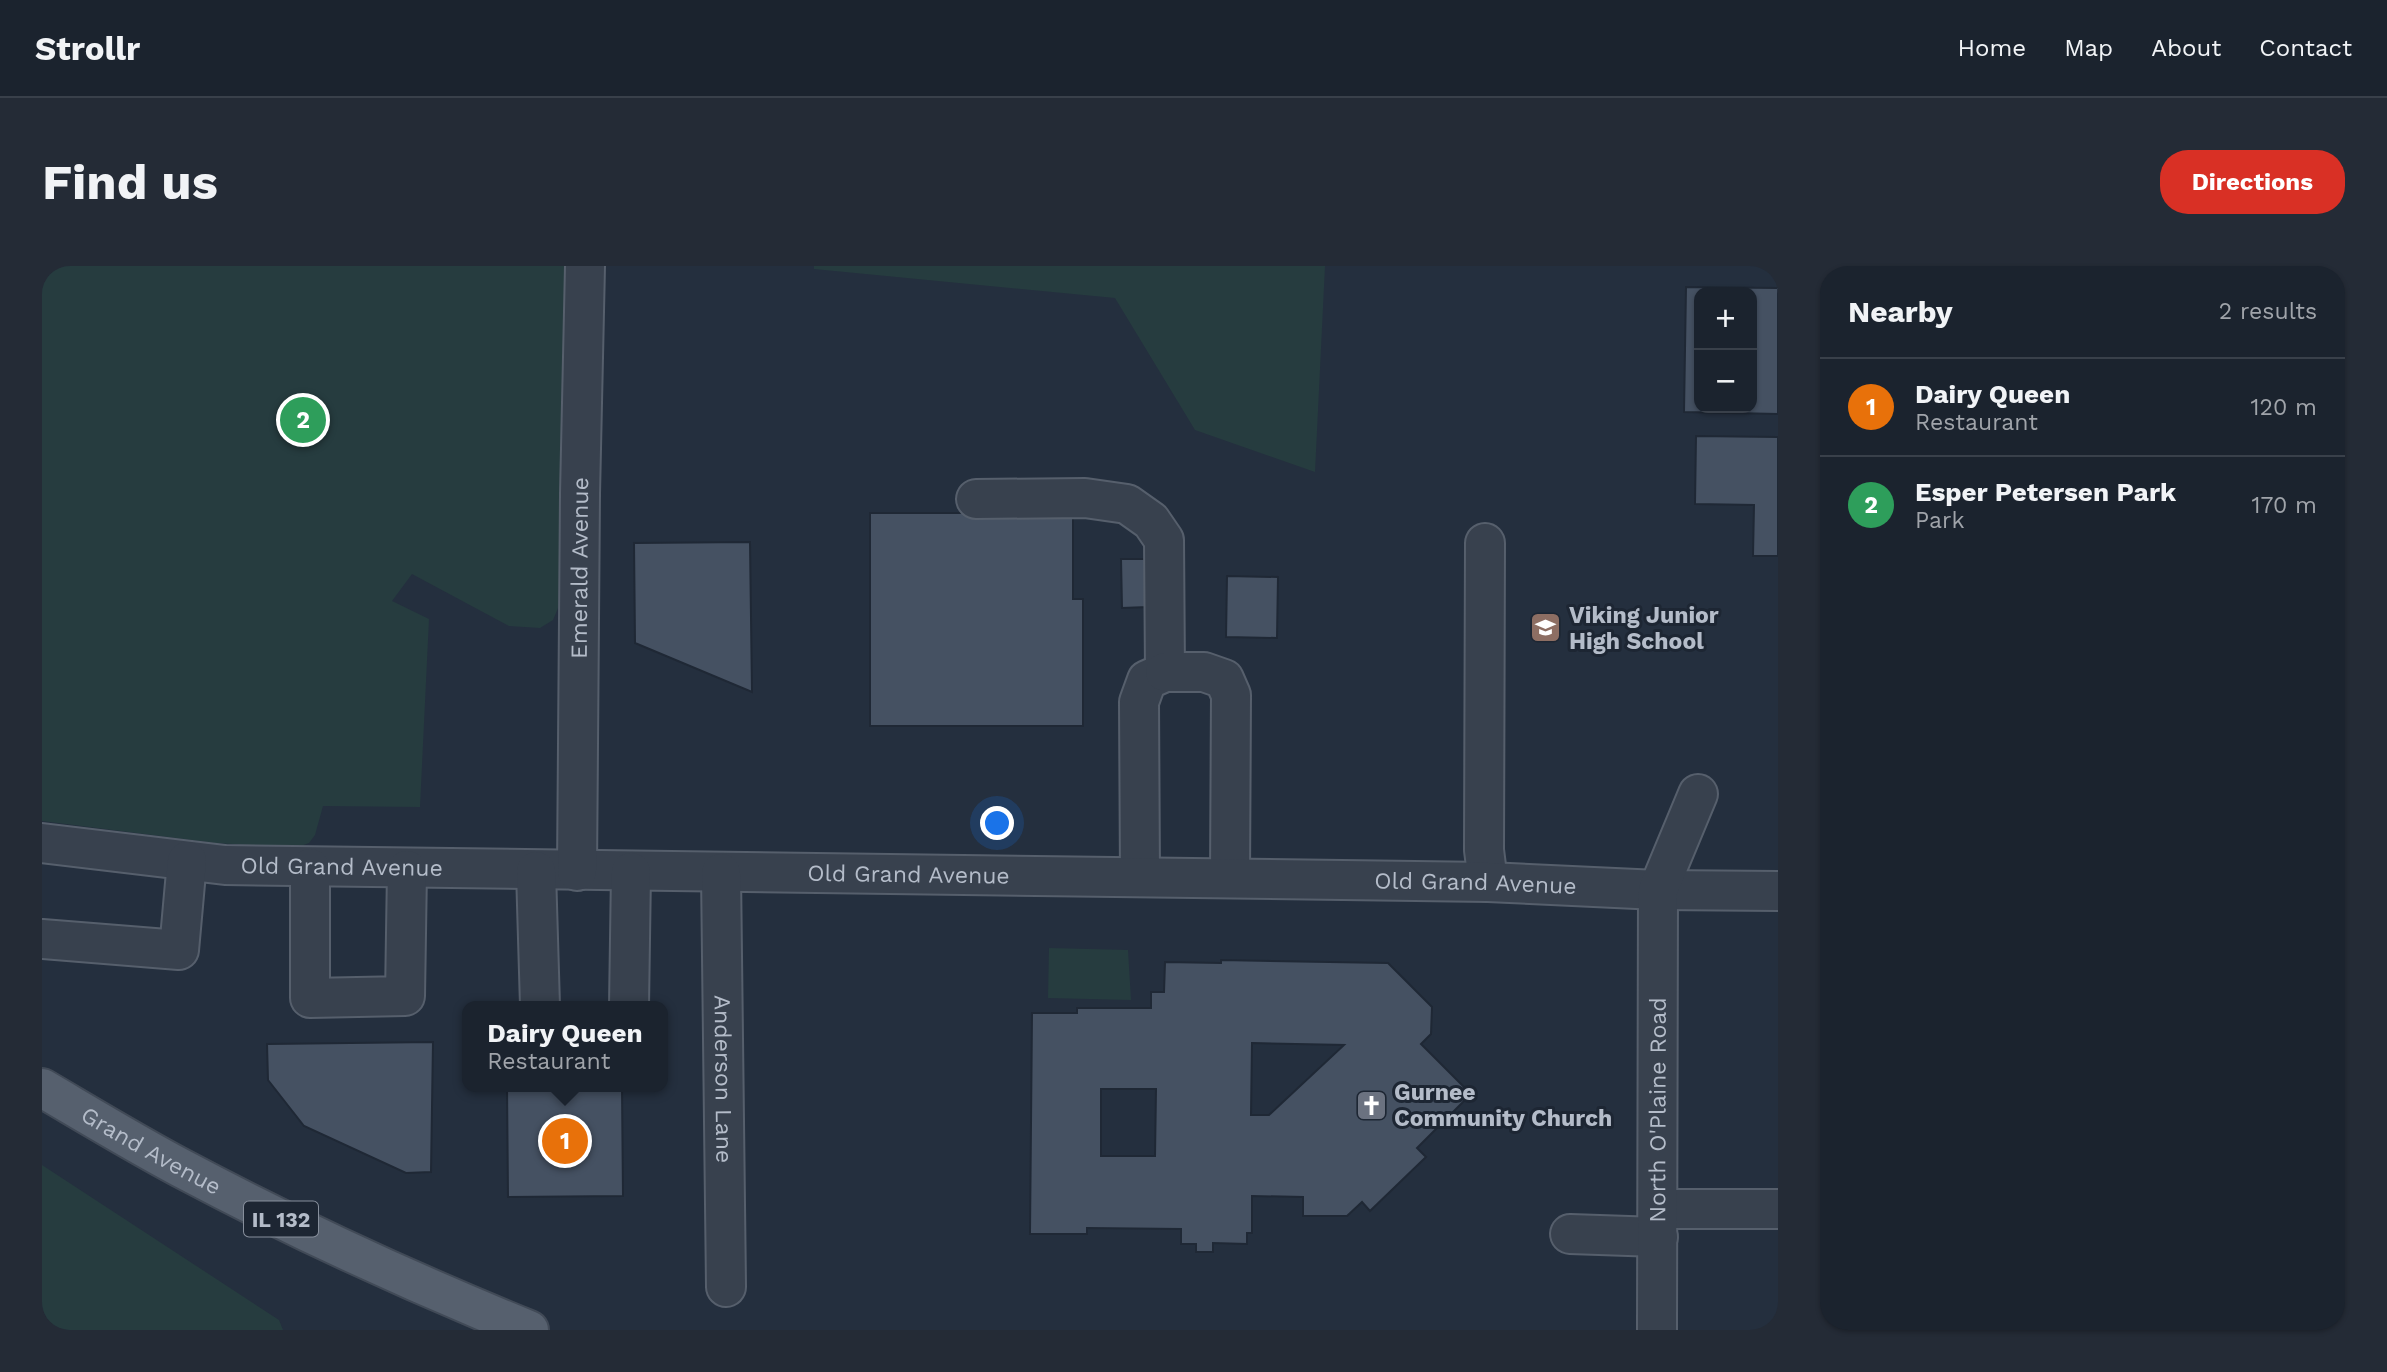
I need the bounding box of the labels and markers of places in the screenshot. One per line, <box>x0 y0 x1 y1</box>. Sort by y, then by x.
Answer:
pin: 2 <box>280 394 326 446</box>
place label: Viking Junior High School <box>1569 602 1719 655</box>
school or university icon: Viking Junior High School <box>1529 611 1563 645</box>
place label: Gurnee Community Church <box>1394 1079 1612 1132</box>
church icon: Gurnee Community Church <box>1354 1088 1388 1122</box>
pin: 1 <box>542 1115 588 1167</box>

